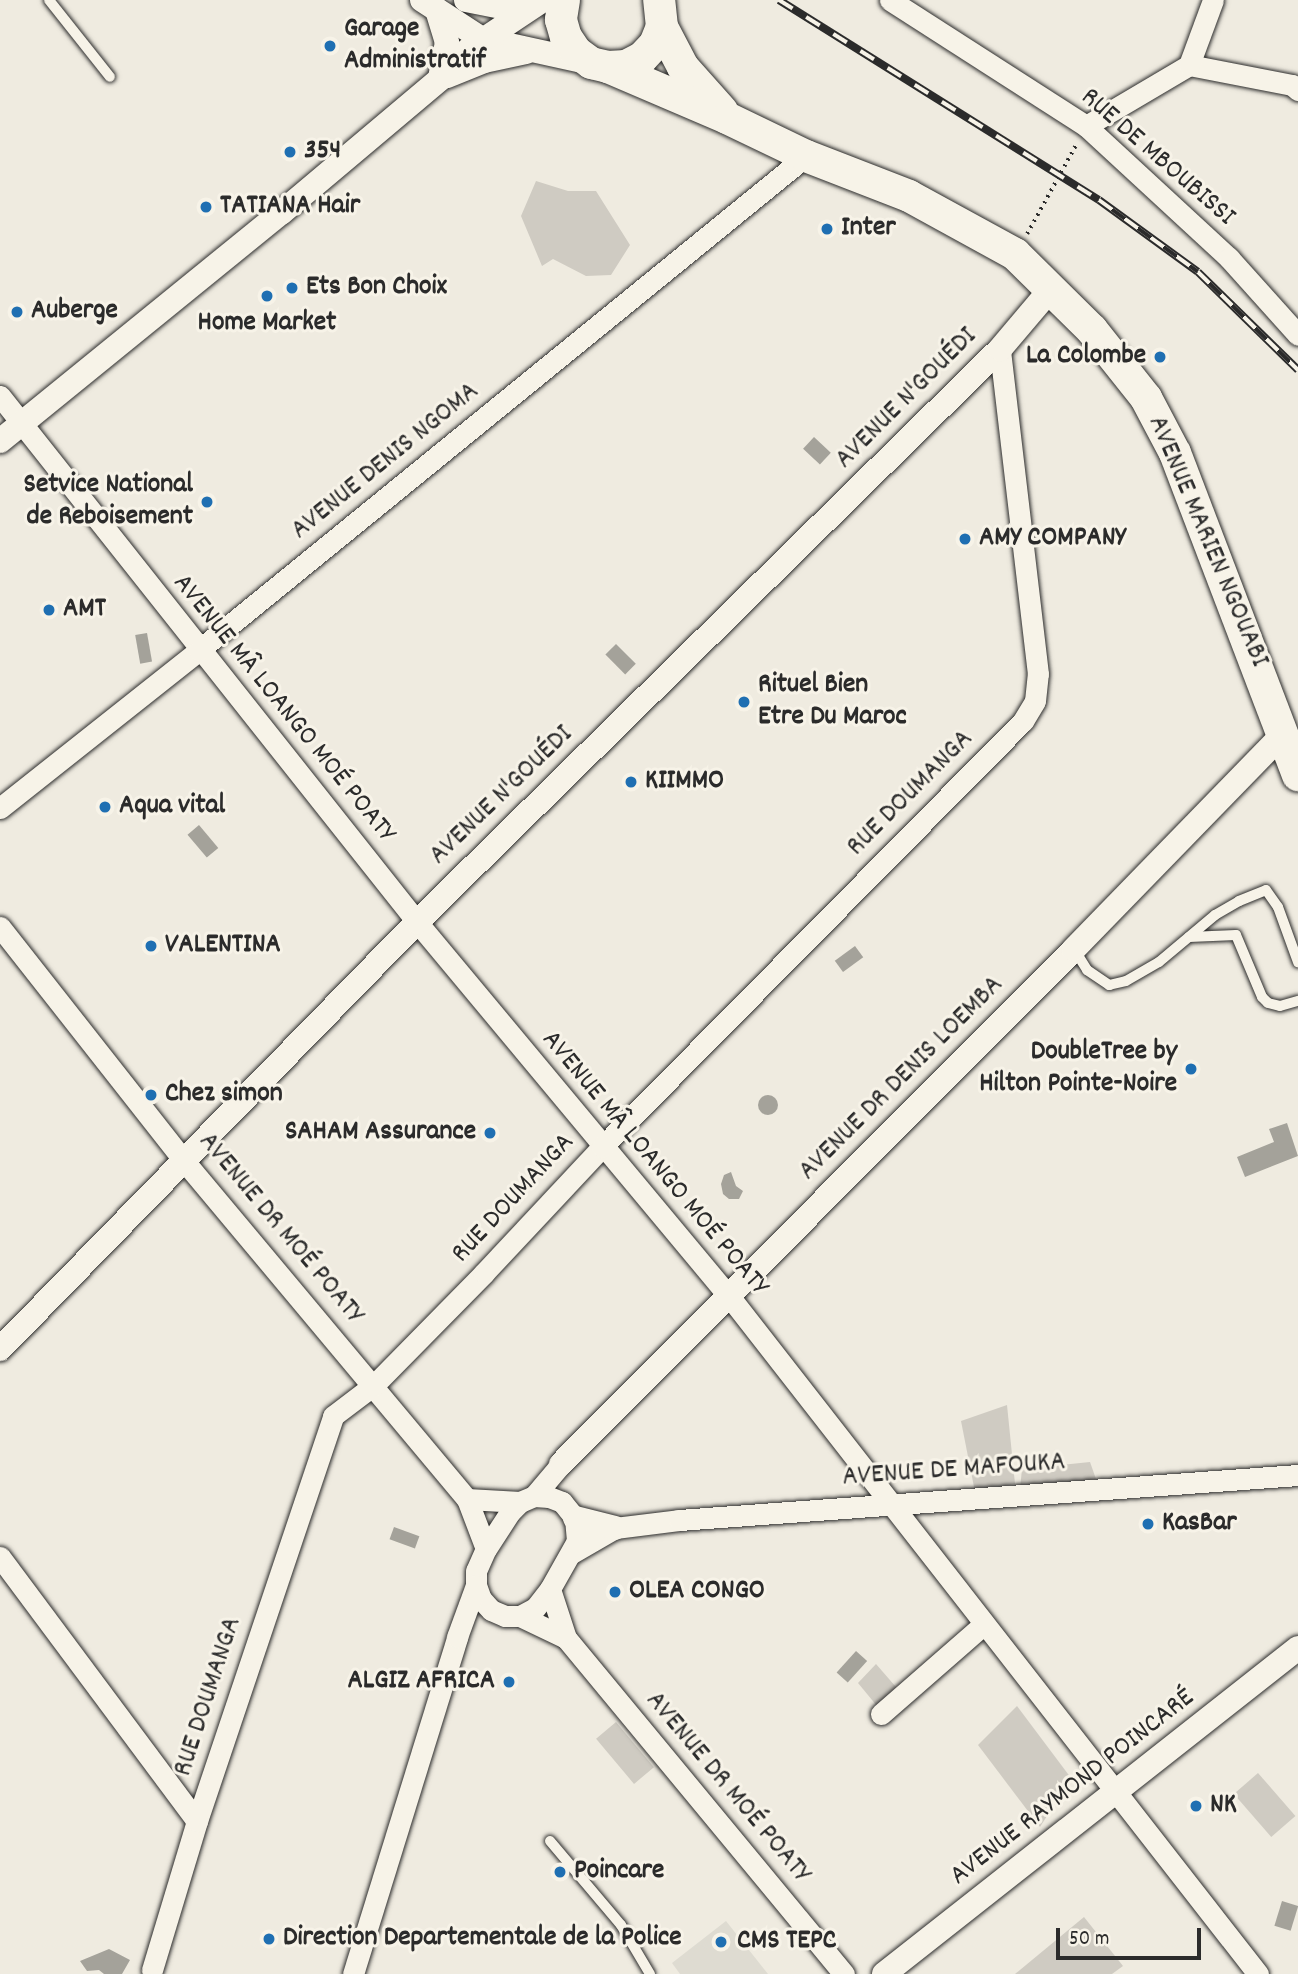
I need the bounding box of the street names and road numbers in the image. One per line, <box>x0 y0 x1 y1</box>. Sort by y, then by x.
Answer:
street label: RUE DE MBOUBISSI <box>1073 82 1241 234</box>
street label: AVENUE N'GOUÉDI <box>829 321 985 477</box>
street label: AVENUE DENIS NGOMA <box>285 376 487 548</box>
street label: AVENUE MARIEN NGOUABI <box>1139 411 1275 673</box>
street label: AVENUE MÂ LOANGO MOÉ POATY <box>164 568 402 850</box>
street label: AVENUE N'GOUÉDI <box>423 719 581 873</box>
street label: RUE DOUMANGA <box>841 724 981 864</box>
street label: AVENUE DR DENIS LOEMBA <box>793 970 1011 1188</box>
street label: AVENUE MÂ LOANGO MOÉ POATY <box>533 1025 775 1303</box>
street label: AVENUE DR MOÉ POATY <box>190 1126 370 1332</box>
street label: RUE DOUMANGA <box>445 1127 583 1271</box>
street label: AVENUE DE MAFOUKA <box>841 1446 1067 1496</box>
street label: RUE DOUMANGA <box>167 1613 251 1781</box>
street label: AVENUE RAYMOND POINCARÉ <box>944 1682 1202 1894</box>
street label: AVENUE DR MOÉ POATY <box>637 1685 817 1891</box>

